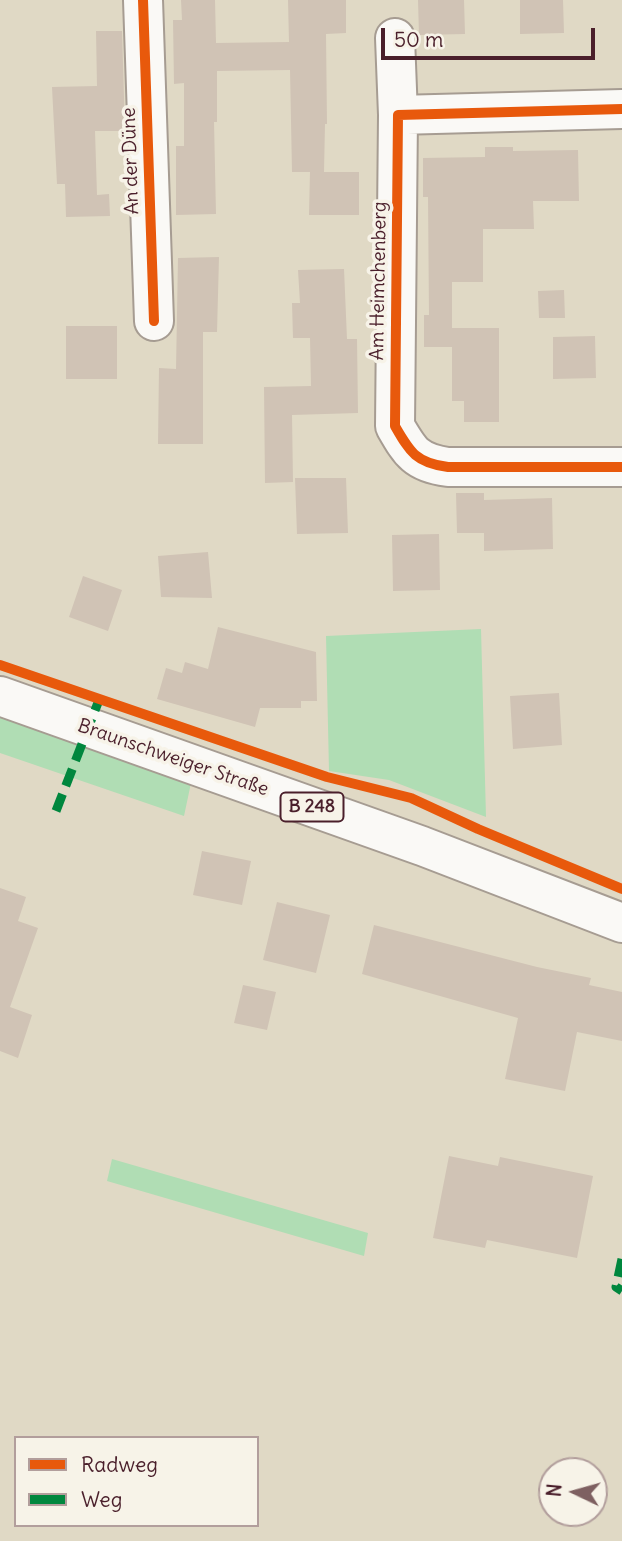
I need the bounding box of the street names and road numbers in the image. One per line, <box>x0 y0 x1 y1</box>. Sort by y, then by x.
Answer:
street label: An der Düne <box>118 107 144 215</box>
street label: Am Heimchenberg <box>366 201 392 361</box>
street label: Braunschweiger Straße <box>75 715 271 801</box>
road number: B 248 <box>280 792 344 822</box>

